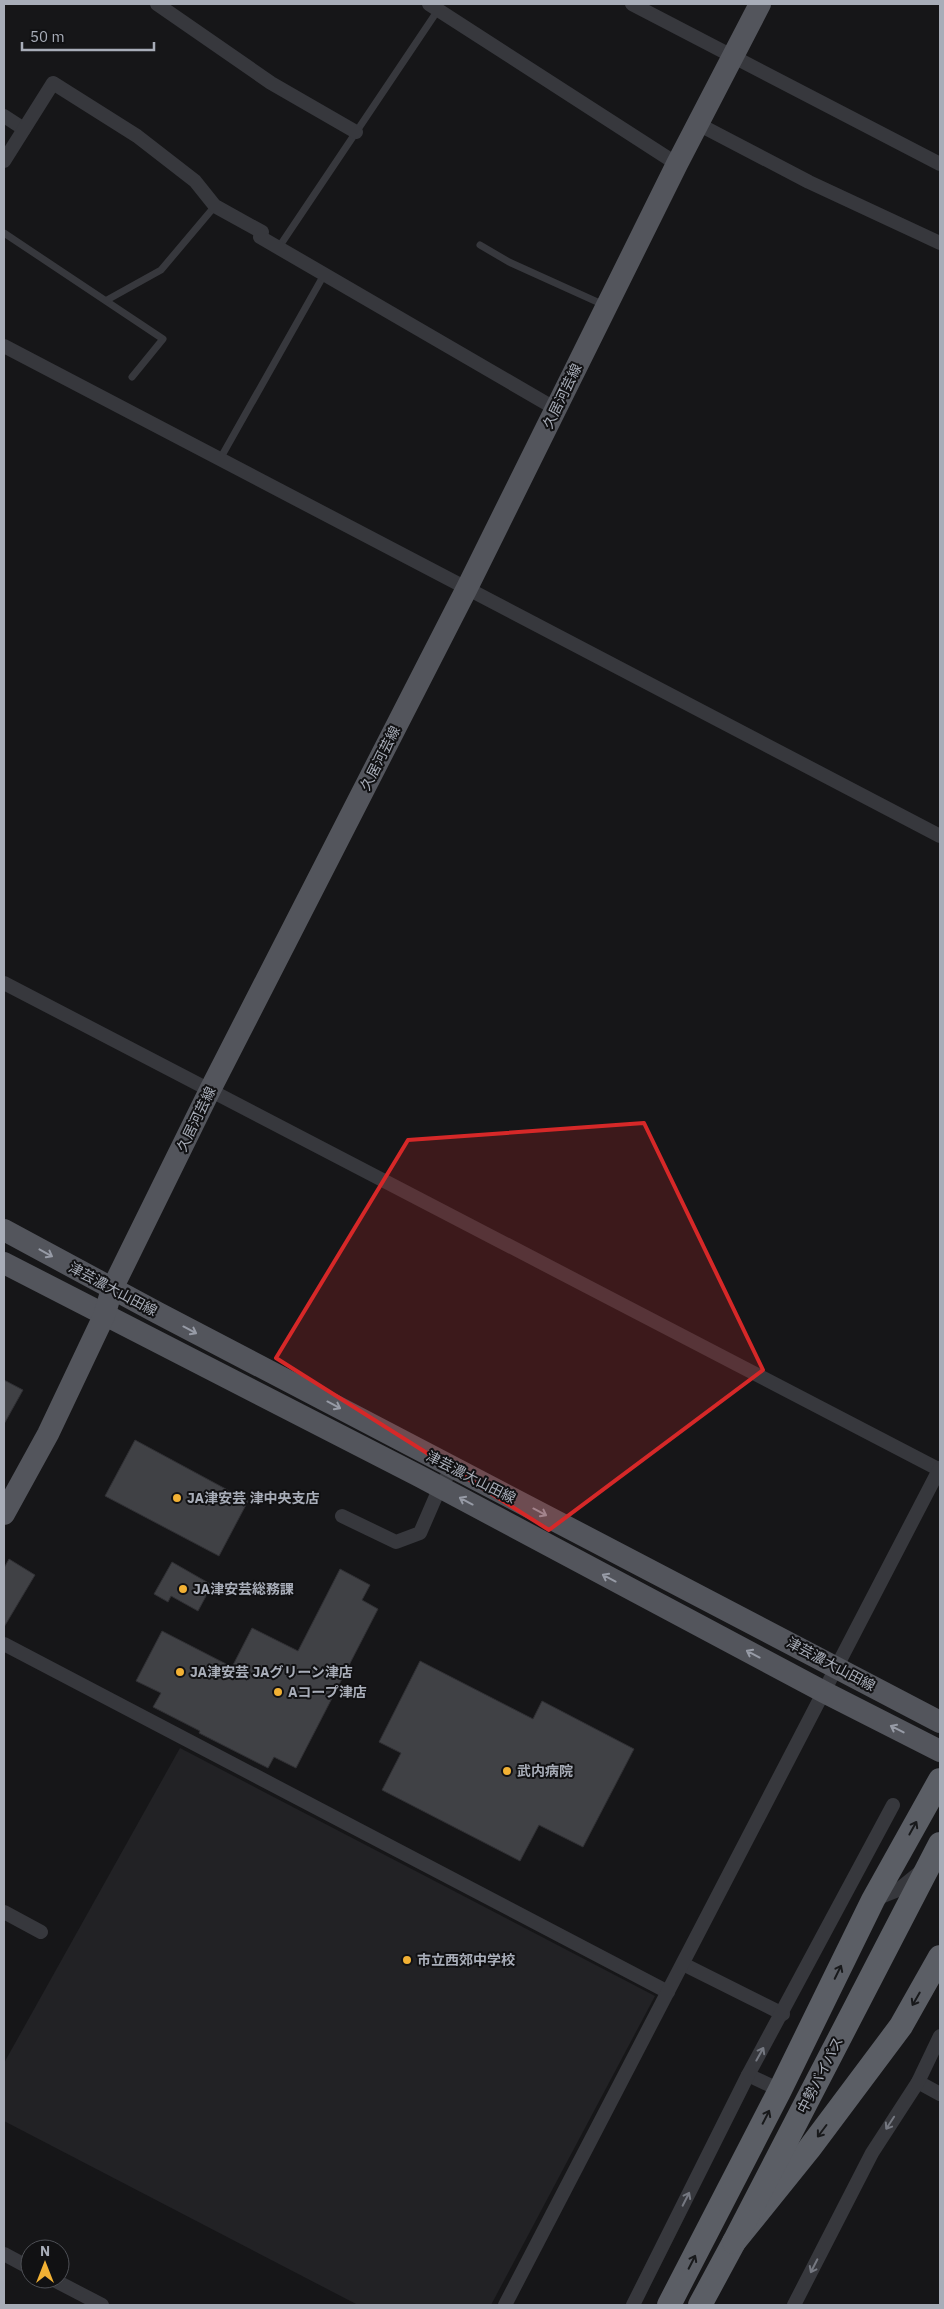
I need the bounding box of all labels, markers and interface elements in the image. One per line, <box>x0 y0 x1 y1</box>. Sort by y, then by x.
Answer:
scale bar <box>22 20 155 52</box>
text: 50 m <box>30 27 65 46</box>
street label: 久居河芸線 <box>539 361 585 431</box>
street label: 久居河芸線 <box>356 723 404 793</box>
street label: 久居河芸線 <box>173 1084 219 1154</box>
one-way arrow <box>39 1249 53 1259</box>
street label: 津芸濃大山田線 <box>66 1258 160 1320</box>
one-way arrow <box>182 1325 197 1335</box>
one-way arrow <box>326 1401 341 1410</box>
street label: 津芸濃大山田線 <box>423 1447 519 1507</box>
place label: JA津安芸 津中央支店 <box>187 1489 319 1507</box>
marker: JA津安芸 津中央支店 <box>171 1492 183 1504</box>
one-way arrow <box>459 1496 474 1505</box>
one-way arrow <box>532 1508 547 1517</box>
one-way arrow <box>603 1572 617 1582</box>
place label: JA津安芸総務課 <box>193 1580 294 1598</box>
marker: JA津安芸総務課 <box>177 1583 189 1595</box>
street label: 津芸濃大山田線 <box>784 1633 878 1695</box>
one-way arrow <box>745 1649 760 1659</box>
place label: JA津安芸 JAグリーン津店 <box>190 1663 353 1681</box>
marker: JA津安芸 JAグリーン津店 <box>174 1666 186 1678</box>
place label: Aコープ津店 <box>288 1683 367 1701</box>
marker: Aコープ津店 <box>272 1686 284 1698</box>
one-way arrow <box>890 1724 905 1733</box>
place label: 武内病院 <box>517 1762 573 1780</box>
marker: 武内病院 <box>501 1765 513 1777</box>
one-way arrow <box>908 1820 918 1835</box>
place label: 市立西郊中学校 <box>417 1951 515 1969</box>
marker: 市立西郊中学校 <box>401 1954 413 1966</box>
one-way arrow <box>833 1964 843 1979</box>
one-way arrow <box>911 1991 921 2006</box>
street label: 中勢バイパス <box>793 2034 847 2116</box>
one-way arrow <box>755 2047 765 2062</box>
one-way arrow <box>762 2110 771 2125</box>
one-way arrow <box>885 2115 895 2129</box>
one-way arrow <box>817 2124 828 2137</box>
one-way arrow <box>682 2192 691 2207</box>
north arrow <box>20 2239 70 2289</box>
text: N <box>40 2242 50 2260</box>
one-way arrow <box>688 2255 697 2270</box>
one-way arrow <box>809 2258 818 2273</box>

